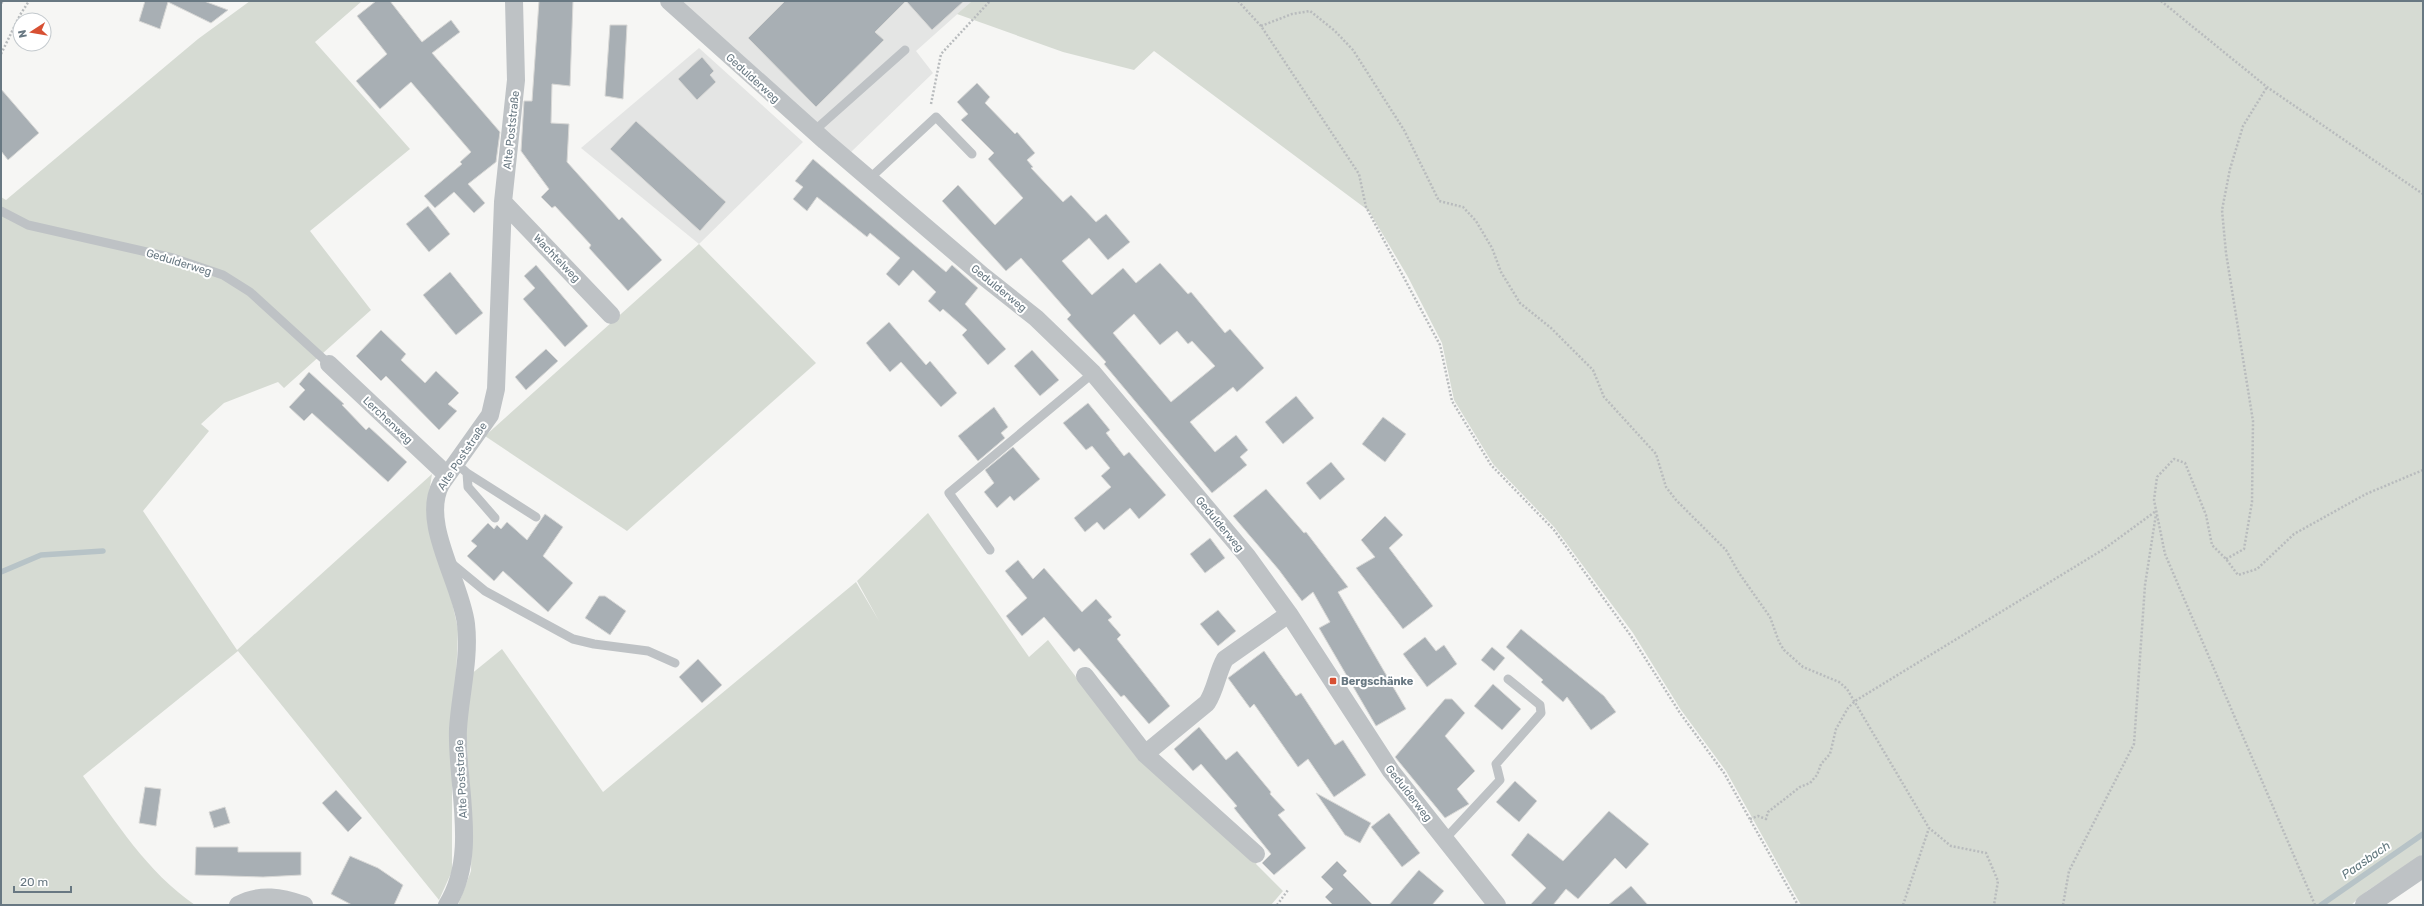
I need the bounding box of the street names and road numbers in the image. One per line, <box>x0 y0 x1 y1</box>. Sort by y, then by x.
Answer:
street label: Gedulderweg <box>723 51 782 106</box>
street label: Alte Poststraße <box>501 90 522 170</box>
street label: Wachtelweg <box>530 232 583 285</box>
street label: Gedulderweg <box>145 246 213 279</box>
street label: Gedulderweg <box>968 262 1029 315</box>
street label: Lerchenweg <box>360 394 415 447</box>
street label: Alte Poststraße <box>435 420 490 493</box>
street label: Gedulderweg <box>1193 494 1246 554</box>
street label: Alte Poststraße <box>453 739 470 819</box>
street label: Gedulderweg <box>1383 763 1435 824</box>

